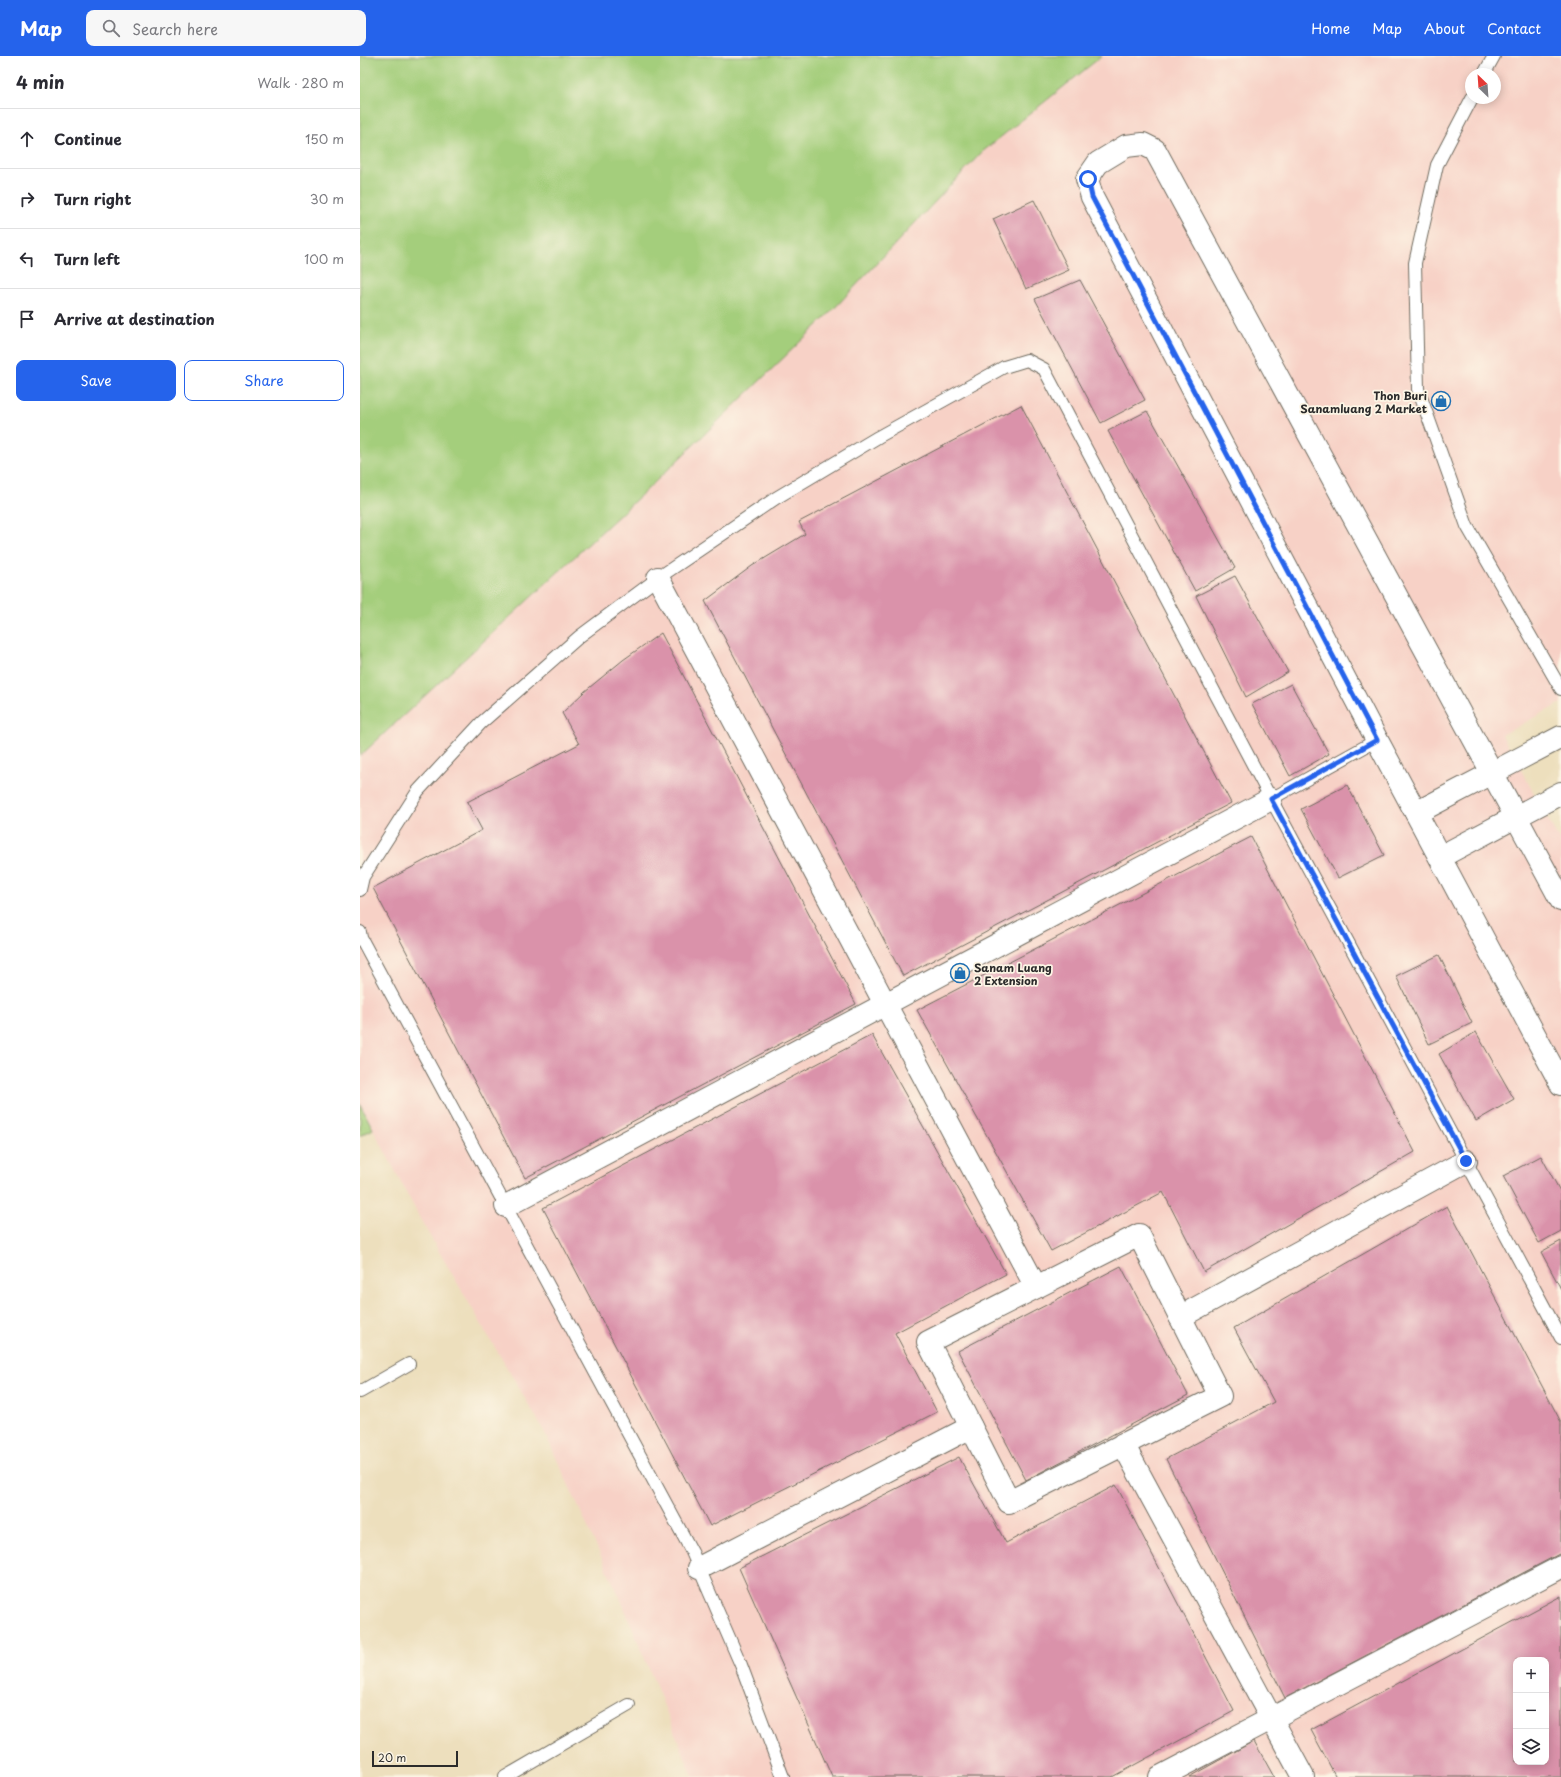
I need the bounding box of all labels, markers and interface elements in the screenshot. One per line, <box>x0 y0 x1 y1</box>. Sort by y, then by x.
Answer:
search box <box>86 10 366 46</box>
text: Map <box>20 14 62 42</box>
icon: search <box>100 17 122 39</box>
text: Search here <box>132 17 218 40</box>
text: Home <box>1311 18 1350 39</box>
text: Map <box>1372 18 1402 39</box>
text: About <box>1424 18 1465 39</box>
text: Contact <box>1487 18 1541 39</box>
north arrow <box>1465 68 1501 104</box>
text: 4 min <box>16 69 64 95</box>
text: Walk · 280 m <box>257 73 344 92</box>
text: Continue <box>54 127 122 150</box>
icon: ahead <box>16 128 38 150</box>
text: 150 m <box>305 129 344 148</box>
route start <box>1079 170 1097 188</box>
text: Turn right <box>54 187 131 210</box>
icon: right <box>16 188 38 210</box>
text: 30 m <box>310 189 344 208</box>
text: Turn left <box>54 247 120 270</box>
icon: left <box>16 248 38 270</box>
text: 100 m <box>304 249 344 268</box>
text: Arrive at destination <box>54 307 215 330</box>
icon: arrive <box>16 308 38 330</box>
button: Save <box>16 360 176 401</box>
button: Share <box>184 360 344 401</box>
place label: Thon Buri Sanamluang 2 Market <box>1300 387 1427 417</box>
shop icon: Thon Buri Sanamluang 2 Market <box>1430 390 1452 412</box>
place label: Sanam Luang 2 Extension <box>974 959 1052 989</box>
shop icon: Sanam Luang 2 Extension <box>949 962 971 984</box>
route end <box>1457 1152 1475 1170</box>
map controls <box>1513 1657 1549 1765</box>
button: + <box>1513 1657 1549 1693</box>
button: − <box>1513 1693 1549 1729</box>
button: layers <box>1513 1729 1549 1765</box>
scale bar <box>372 1749 458 1768</box>
text: 20 m <box>378 1749 406 1766</box>

